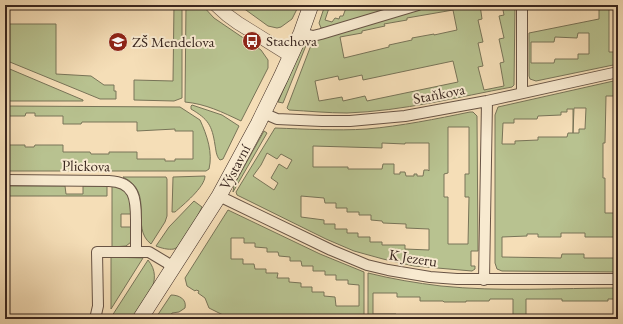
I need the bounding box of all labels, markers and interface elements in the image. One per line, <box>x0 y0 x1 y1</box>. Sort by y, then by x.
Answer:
bus stop icon: Stachova <box>241 30 263 52</box>
school or university icon: ZŠ Mendelova <box>107 31 129 53</box>
place label: Stachova <box>266 31 317 50</box>
place label: ZŠ Mendelova <box>132 32 215 51</box>
street label: Staňkova <box>411 79 466 108</box>
street label: Výstavní <box>215 141 254 193</box>
street label: Plickova <box>62 156 110 175</box>
street label: K Jezeru <box>388 244 439 271</box>

